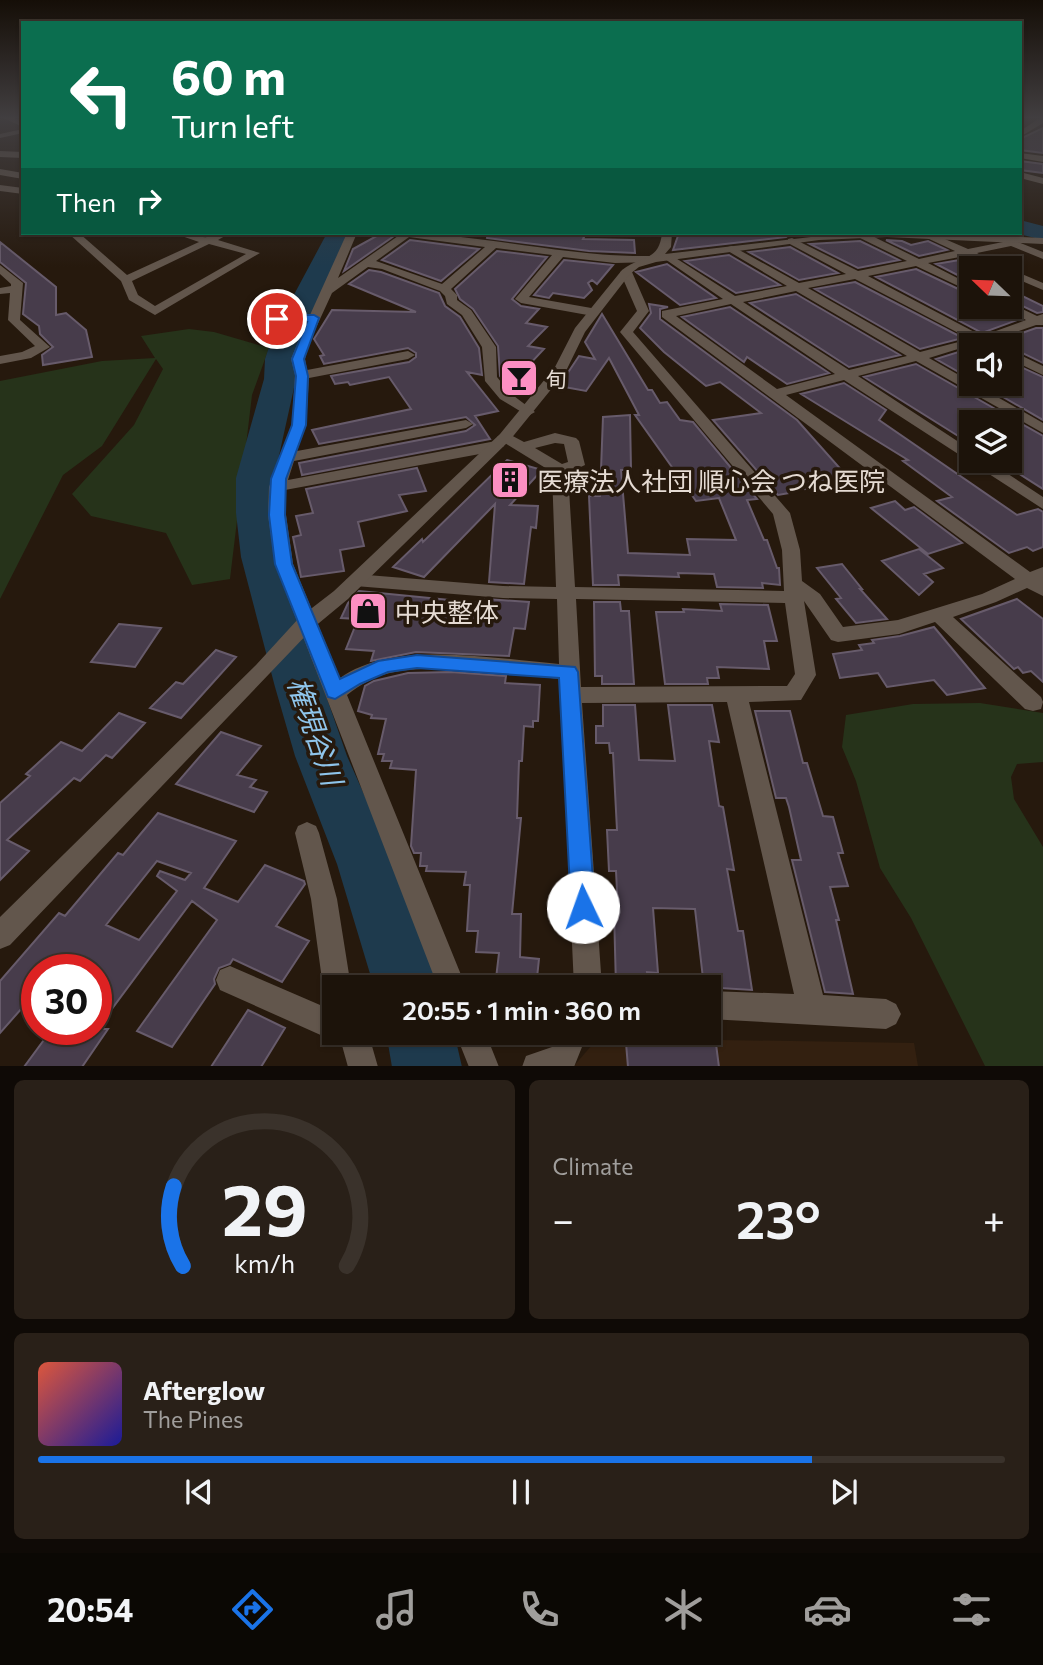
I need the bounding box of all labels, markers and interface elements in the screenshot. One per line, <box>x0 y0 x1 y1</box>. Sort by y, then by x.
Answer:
text: 60 m <box>171 45 286 105</box>
icon: left <box>56 49 147 140</box>
text: Turn left <box>171 105 295 145</box>
icon: right <box>130 182 168 220</box>
text: Then <box>56 186 116 217</box>
north arrow <box>959 256 1022 318</box>
map controls <box>959 256 1022 473</box>
pin <box>247 289 307 349</box>
icon: arrive <box>258 300 296 338</box>
button: sound <box>959 333 1022 396</box>
bar icon: 旬 <box>498 357 540 399</box>
place label: 旬 <box>546 366 567 391</box>
button: layers <box>959 410 1022 473</box>
building icon: 医療法人社団 順心会 つね医院 <box>489 459 531 501</box>
place label: 医療法人社団 順心会 つね医院 <box>537 465 885 496</box>
shop icon: 中央整体 <box>347 590 389 632</box>
place label: 中央整体 <box>395 596 499 627</box>
water label: 権現谷川 <box>282 673 351 792</box>
position arrow <box>546 870 620 944</box>
speed limit sign: 30 <box>21 954 112 1045</box>
text: 20:55 · 1 min · 360 m <box>402 994 641 1025</box>
text: Climate <box>553 1152 634 1180</box>
text: 29 <box>221 1162 307 1251</box>
text: 23° <box>736 1186 821 1250</box>
text: − <box>553 1195 574 1242</box>
text: + <box>983 1195 1005 1242</box>
text: km/h <box>234 1247 295 1277</box>
text: Afterglow <box>143 1374 265 1405</box>
text: The Pines <box>143 1405 244 1433</box>
icon: previous <box>180 1473 218 1511</box>
icon: pause <box>502 1473 540 1511</box>
icon: next <box>825 1473 863 1511</box>
icon: directions <box>228 1585 277 1634</box>
icon: music <box>372 1585 421 1634</box>
icon: phone <box>515 1585 564 1634</box>
icon: climate <box>659 1585 708 1634</box>
icon: car <box>803 1585 852 1634</box>
icon: filters <box>947 1585 996 1634</box>
text: 20:54 <box>47 1589 133 1629</box>

